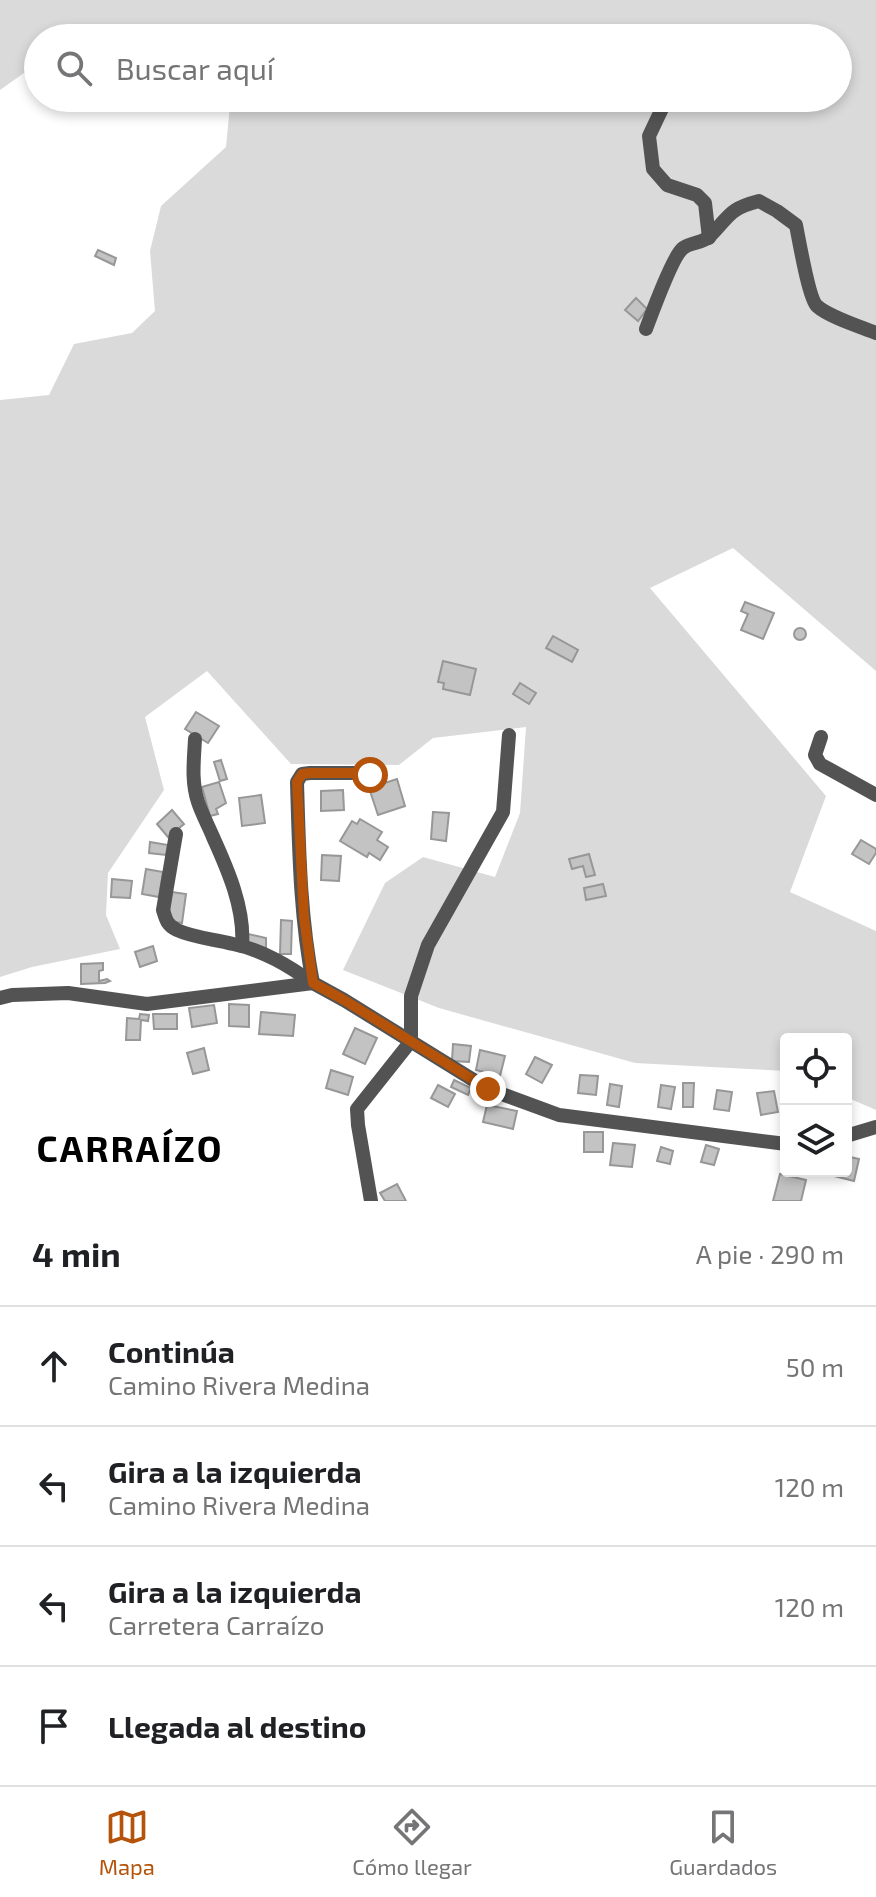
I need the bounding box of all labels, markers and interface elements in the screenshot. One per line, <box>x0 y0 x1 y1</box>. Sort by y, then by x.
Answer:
search box <box>24 24 852 112</box>
icon: search <box>52 46 96 90</box>
text: Buscar aquí <box>116 50 274 86</box>
route start <box>352 757 388 793</box>
map controls <box>780 1033 852 1177</box>
button: locate <box>780 1033 852 1105</box>
route end <box>470 1071 506 1107</box>
button: layers <box>780 1105 852 1177</box>
district label: CARRAÍZO <box>37 1126 223 1169</box>
text: 4 min <box>32 1233 121 1274</box>
text: A pie · 290 m <box>696 1238 844 1269</box>
text: Continúa <box>108 1333 235 1369</box>
icon: ahead <box>32 1344 76 1388</box>
text: 50 m <box>786 1351 844 1382</box>
text: Camino Rivera Medina <box>108 1369 370 1400</box>
text: Gira a la izquierda <box>108 1453 362 1489</box>
icon: left <box>32 1464 76 1508</box>
text: 120 m <box>775 1471 844 1502</box>
text: Camino Rivera Medina <box>108 1489 370 1520</box>
text: Gira a la izquierda <box>108 1573 362 1609</box>
icon: left <box>32 1584 76 1628</box>
text: 120 m <box>775 1591 844 1622</box>
text: Carretera Carraízo <box>108 1609 325 1640</box>
icon: arrive <box>32 1704 76 1748</box>
text: Llegada al destino <box>108 1708 367 1744</box>
tab: Mapa <box>99 1805 155 1879</box>
tab: Cómo llegar <box>352 1805 472 1879</box>
tab: Guardados <box>669 1805 777 1879</box>

